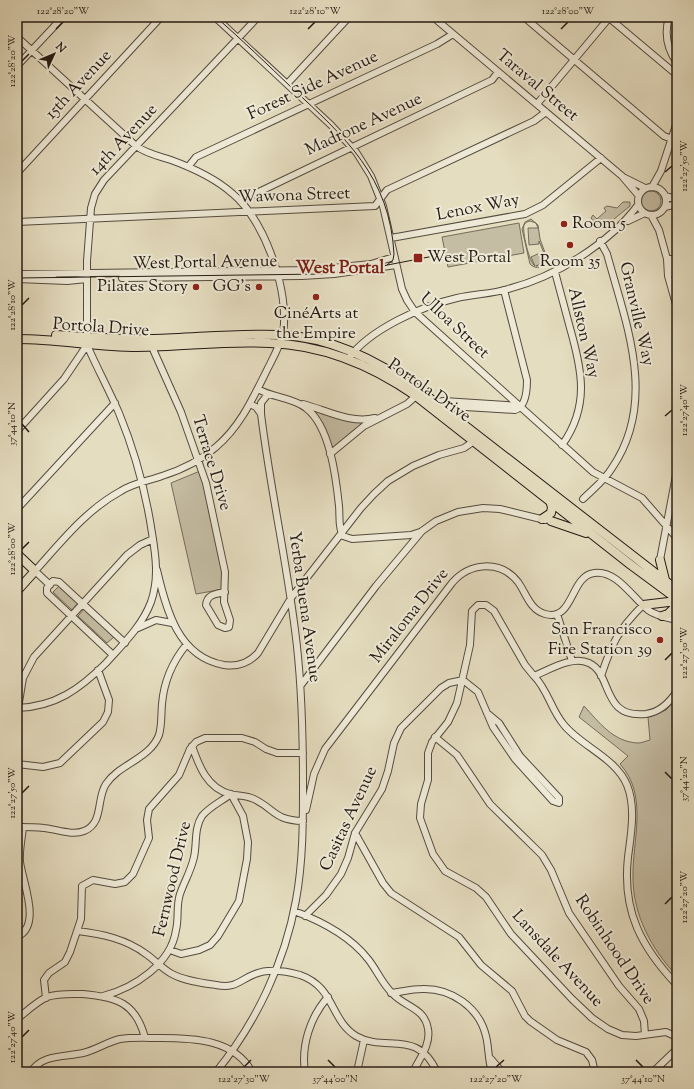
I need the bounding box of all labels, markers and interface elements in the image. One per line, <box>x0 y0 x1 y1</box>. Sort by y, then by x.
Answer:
text: 122°28'20"W <box>37 4 89 19</box>
text: 122°28'10"W <box>289 4 341 19</box>
text: 122°28'00"W <box>542 4 594 19</box>
north arrow <box>34 34 74 74</box>
text: 122°28'20"W <box>5 35 20 87</box>
text: N <box>51 38 69 57</box>
street label: Taraval Street <box>491 44 584 128</box>
street label: 15th Avenue <box>40 45 118 125</box>
street label: Forest Side Avenue <box>244 45 382 127</box>
street label: Madrone Avenue <box>302 87 426 163</box>
street label: 14th Avenue <box>84 99 164 181</box>
text: 122°27'50"W <box>677 140 692 192</box>
street label: Wawona Street <box>237 182 351 210</box>
street label: Lenox Way <box>434 188 522 228</box>
place label: Room 5 <box>572 212 626 236</box>
marker: Room 5 <box>559 219 569 229</box>
marker: Room 35 <box>565 240 575 250</box>
place label: West Portal <box>427 246 511 270</box>
street label: West Portal Avenue <box>132 250 278 276</box>
place label: Room 35 <box>540 250 601 274</box>
marker: West Portal <box>412 252 424 264</box>
district label: West Portal <box>295 256 386 282</box>
street label: Granville Way <box>612 260 660 369</box>
place label: Pilates Story <box>97 275 189 299</box>
place label: GG’s <box>213 275 251 299</box>
text: 122°28'10"W <box>5 279 20 331</box>
marker: Pilates Story <box>191 282 201 292</box>
marker: GG’s <box>254 282 264 292</box>
street label: Allston Way <box>561 285 605 381</box>
street label: Ulloa Street <box>414 287 494 365</box>
marker: CinéArts at the Empire <box>311 292 321 302</box>
place label: CinéArts at the Empire <box>274 302 359 346</box>
street label: Portola Drive <box>52 313 150 343</box>
street label: Portola Drive <box>383 353 476 429</box>
text: 122°27'40"W <box>677 384 692 436</box>
text: 37°44'10"N <box>5 402 20 446</box>
street label: Terrace Drive <box>185 412 237 514</box>
text: 122°28'00"W <box>5 523 20 575</box>
street label: Yerba Buena Avenue <box>282 530 326 684</box>
street label: Miraloma Drive <box>365 563 455 669</box>
place label: San Francisco Fire Station 39 <box>548 618 652 662</box>
text: 122°27'30"W <box>677 627 692 679</box>
marker: San Francisco Fire Station 39 <box>655 635 665 645</box>
text: 37°44'20"N <box>677 756 692 802</box>
street label: Casitas Avenue <box>314 762 384 875</box>
text: 122°27'50"W <box>5 767 20 819</box>
street label: Fernwood Drive <box>148 819 198 939</box>
text: 122°27'20"W <box>677 871 692 923</box>
street label: Robinhood Drive <box>568 890 660 1010</box>
street label: Lansdale Avenue <box>506 905 609 1013</box>
text: 122°27'40"W <box>5 1011 20 1063</box>
text: 122°27'30"W <box>218 1072 270 1087</box>
text: 37°44'00"N <box>312 1072 358 1087</box>
text: 122°27'20"W <box>470 1072 522 1087</box>
text: 37°44'10"N <box>621 1072 665 1087</box>

